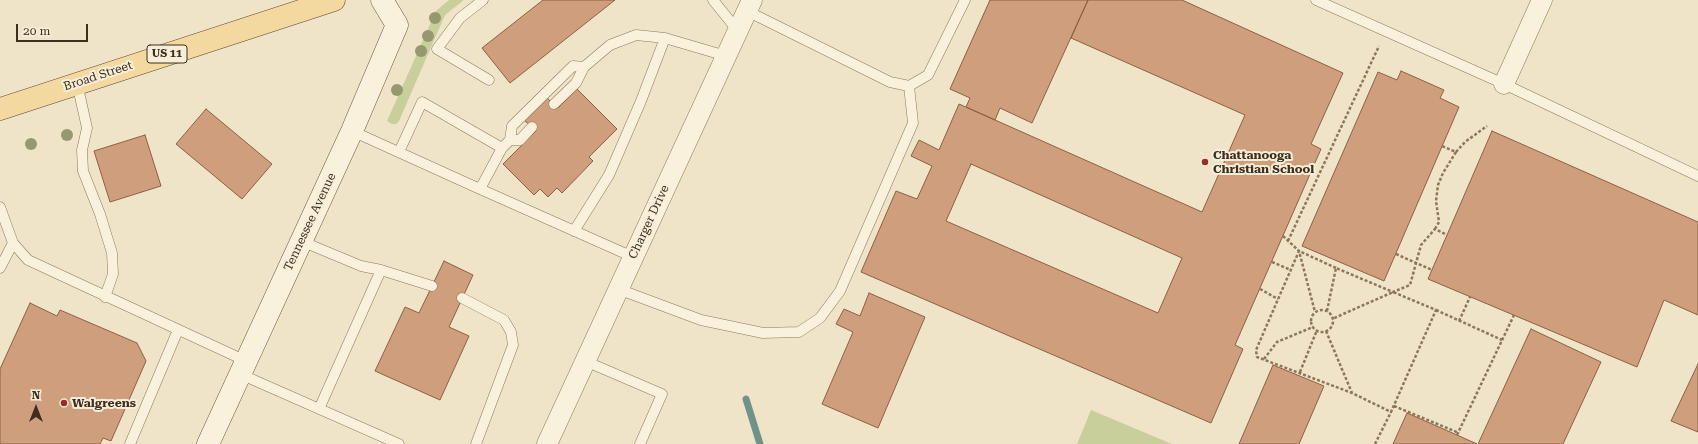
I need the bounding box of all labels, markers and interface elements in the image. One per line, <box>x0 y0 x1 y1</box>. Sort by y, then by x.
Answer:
scale bar <box>18 16 90 42</box>
text: 20 m <box>23 24 50 38</box>
road number: US 11 <box>147 45 187 63</box>
street label: Broad Street <box>62 58 134 94</box>
place label: Chattanooga Christian School <box>1213 148 1314 176</box>
marker: Chattanooga Christian School <box>1200 157 1210 167</box>
street label: Tennessee Avenue <box>281 171 339 273</box>
street label: Charger Drive <box>626 183 672 261</box>
north arrow <box>16 388 56 428</box>
text: N <box>32 389 40 402</box>
place label: Walgreens <box>72 396 136 410</box>
marker: Walgreens <box>59 398 69 408</box>

